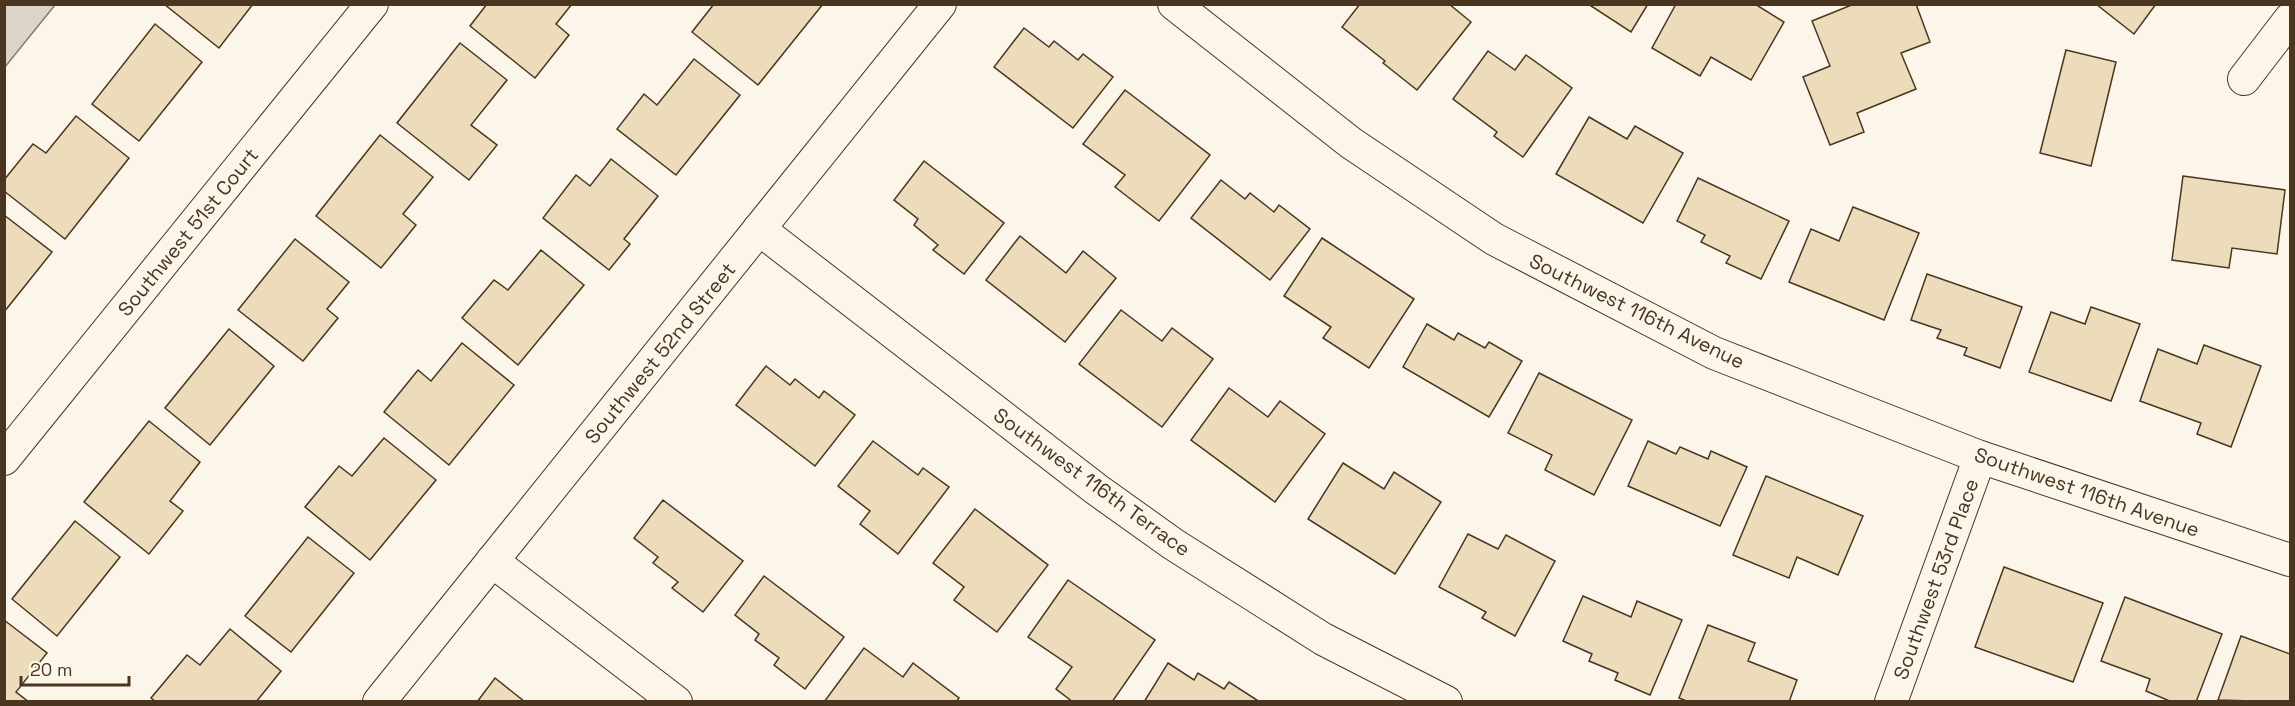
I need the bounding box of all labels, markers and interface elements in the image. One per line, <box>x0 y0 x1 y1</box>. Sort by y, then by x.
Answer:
street label: Southwest 51st Court <box>112 142 264 322</box>
street label: Southwest 116th Avenue <box>1525 247 1749 375</box>
street label: Southwest 52nd Street <box>579 257 741 449</box>
street label: Southwest 116th Terrace <box>989 402 1195 562</box>
street label: Southwest 116th Avenue <box>1971 441 2203 543</box>
street label: Southwest 53rd Place <box>1888 475 1984 683</box>
scale bar <box>21 649 129 687</box>
text: 20 m <box>30 658 73 681</box>

